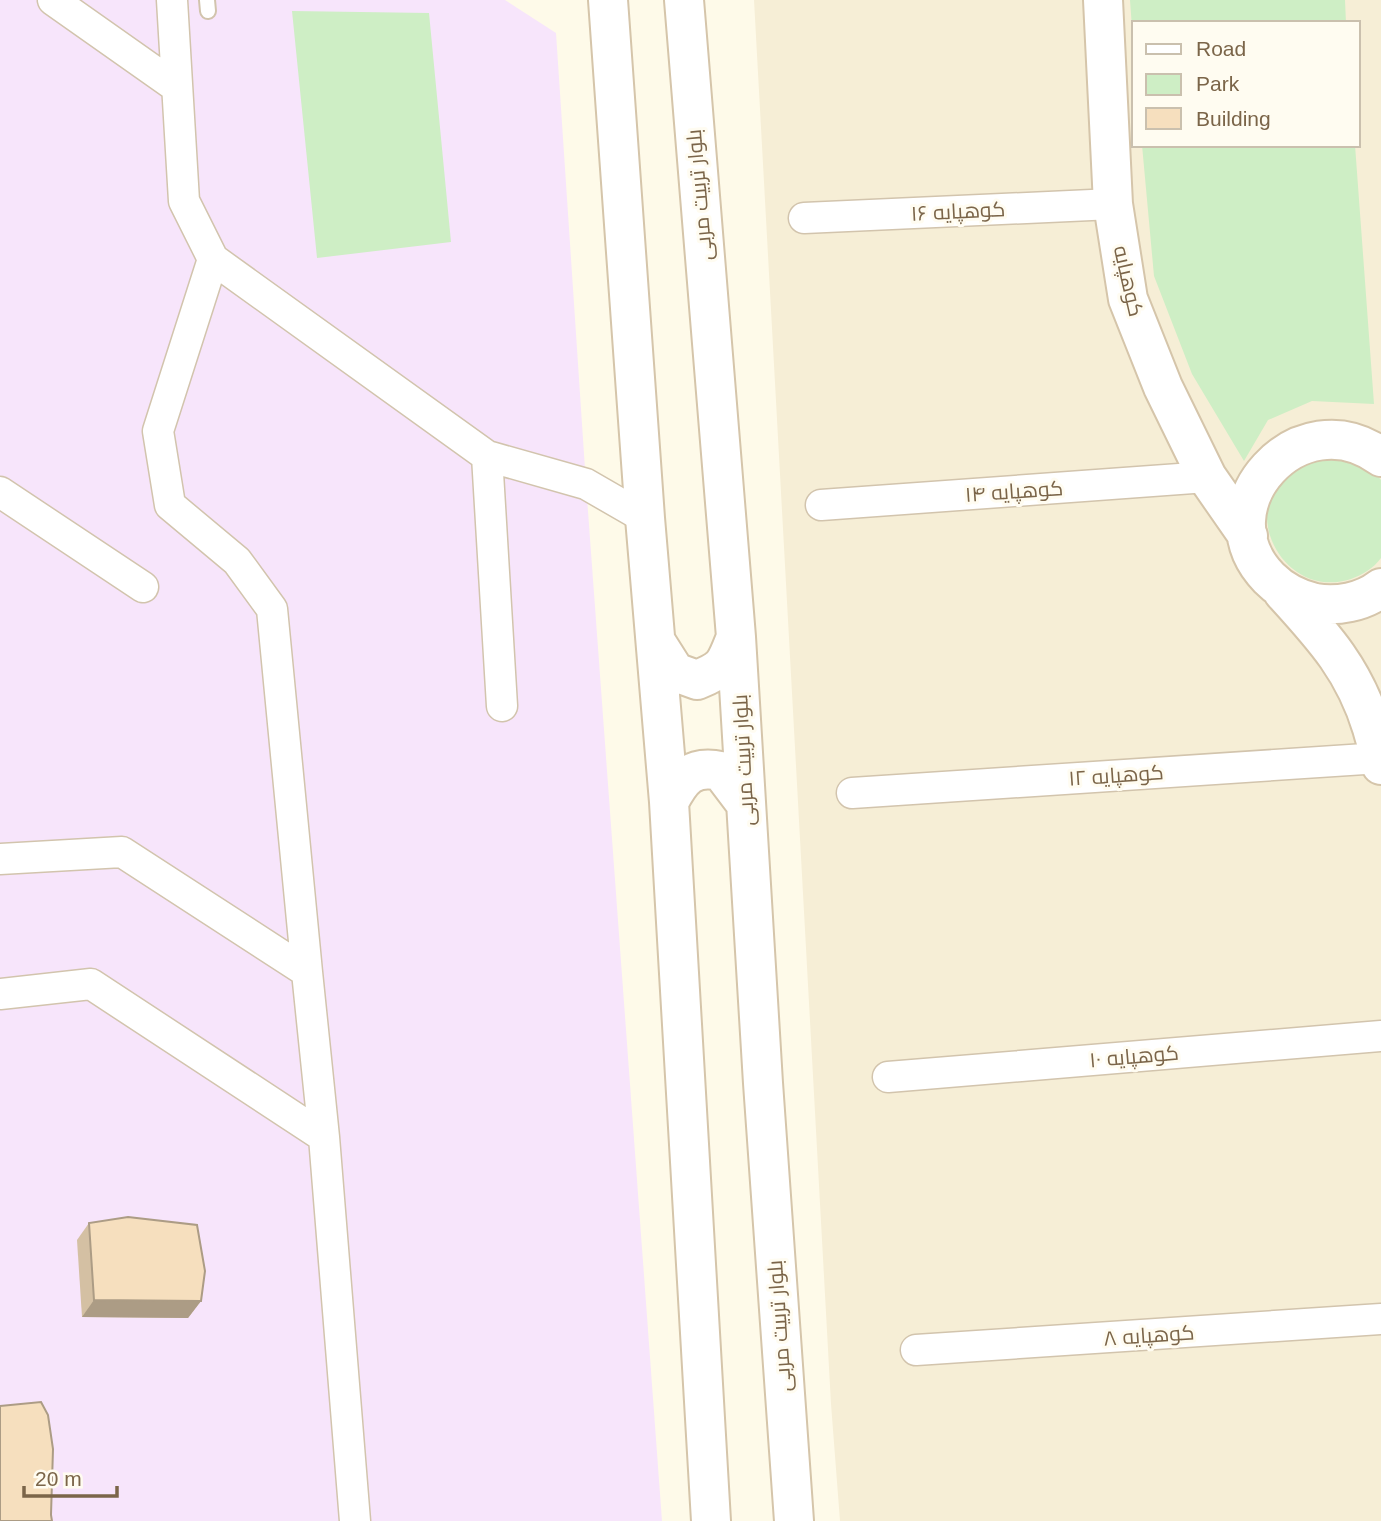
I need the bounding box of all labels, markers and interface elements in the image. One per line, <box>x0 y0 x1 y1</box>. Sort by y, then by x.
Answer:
legend <box>1132 21 1360 147</box>
text: Road <box>1196 37 1246 60</box>
text: Park <box>1196 72 1240 95</box>
text: Building <box>1196 107 1271 130</box>
street label: بلوار تربیت مربی <box>682 128 718 262</box>
street label: کوهپایه ۱۶ <box>910 197 1006 227</box>
street label: کوهپایه <box>1108 243 1148 319</box>
street label: کوهپایه ۱۴ <box>964 476 1064 508</box>
street label: بلوار تربیت مربی <box>728 693 760 826</box>
street label: کوهپایه ۱۲ <box>1068 760 1165 792</box>
street label: کوهپایه ۱۰ <box>1088 1041 1180 1073</box>
street label: بلوار تربیت مربی <box>763 1259 797 1393</box>
street label: کوهپایه ۸ <box>1103 1320 1195 1352</box>
scale bar <box>24 1454 117 1498</box>
text: 20 m <box>35 1467 82 1490</box>

